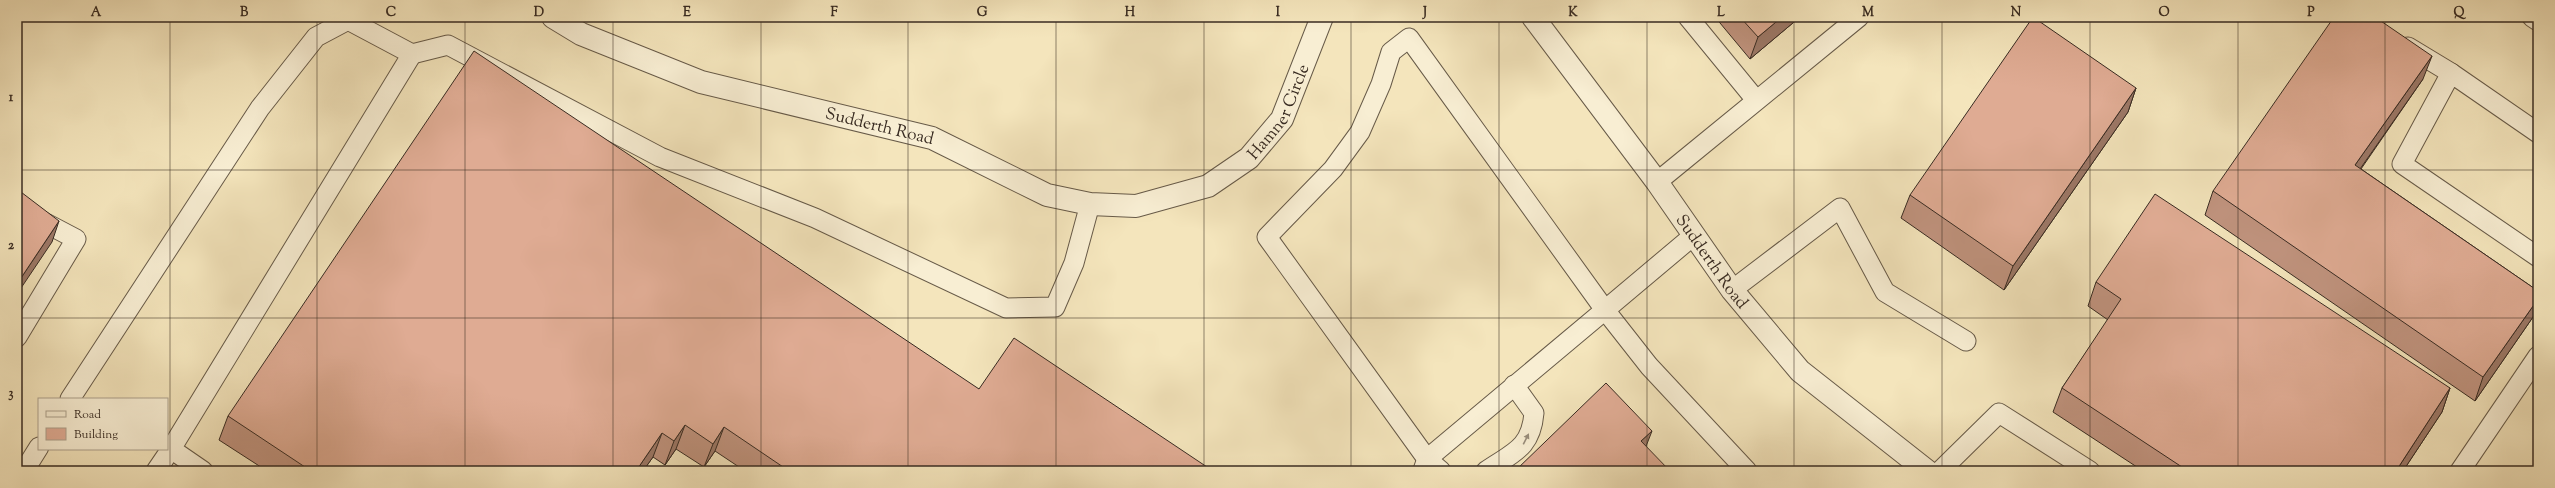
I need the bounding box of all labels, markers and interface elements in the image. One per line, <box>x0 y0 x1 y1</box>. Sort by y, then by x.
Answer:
text: A <box>91 4 102 22</box>
text: B <box>240 4 249 22</box>
text: C <box>386 4 396 22</box>
text: D <box>534 4 544 22</box>
text: E <box>683 4 691 22</box>
text: F <box>830 4 838 22</box>
text: G <box>977 4 988 22</box>
text: H <box>1125 4 1136 22</box>
text: I <box>1276 4 1281 22</box>
text: J <box>1422 4 1427 22</box>
text: K <box>1568 4 1578 22</box>
text: L <box>1717 4 1725 22</box>
text: M <box>1862 4 1874 22</box>
text: N <box>2011 4 2022 22</box>
text: O <box>2158 4 2170 22</box>
text: P <box>2307 4 2315 22</box>
text: Q <box>2454 4 2467 22</box>
street label: Hamner Circle <box>1242 61 1316 166</box>
text: 1 <box>9 89 14 107</box>
street label: Sudderth Road <box>823 103 936 152</box>
street label: Sudderth Road <box>1669 210 1753 315</box>
text: 2 <box>8 237 15 255</box>
text: 3 <box>8 385 14 403</box>
legend <box>38 398 168 450</box>
text: Road <box>74 406 101 424</box>
text: Building <box>74 426 118 444</box>
one-way arrow <box>1522 433 1529 444</box>

